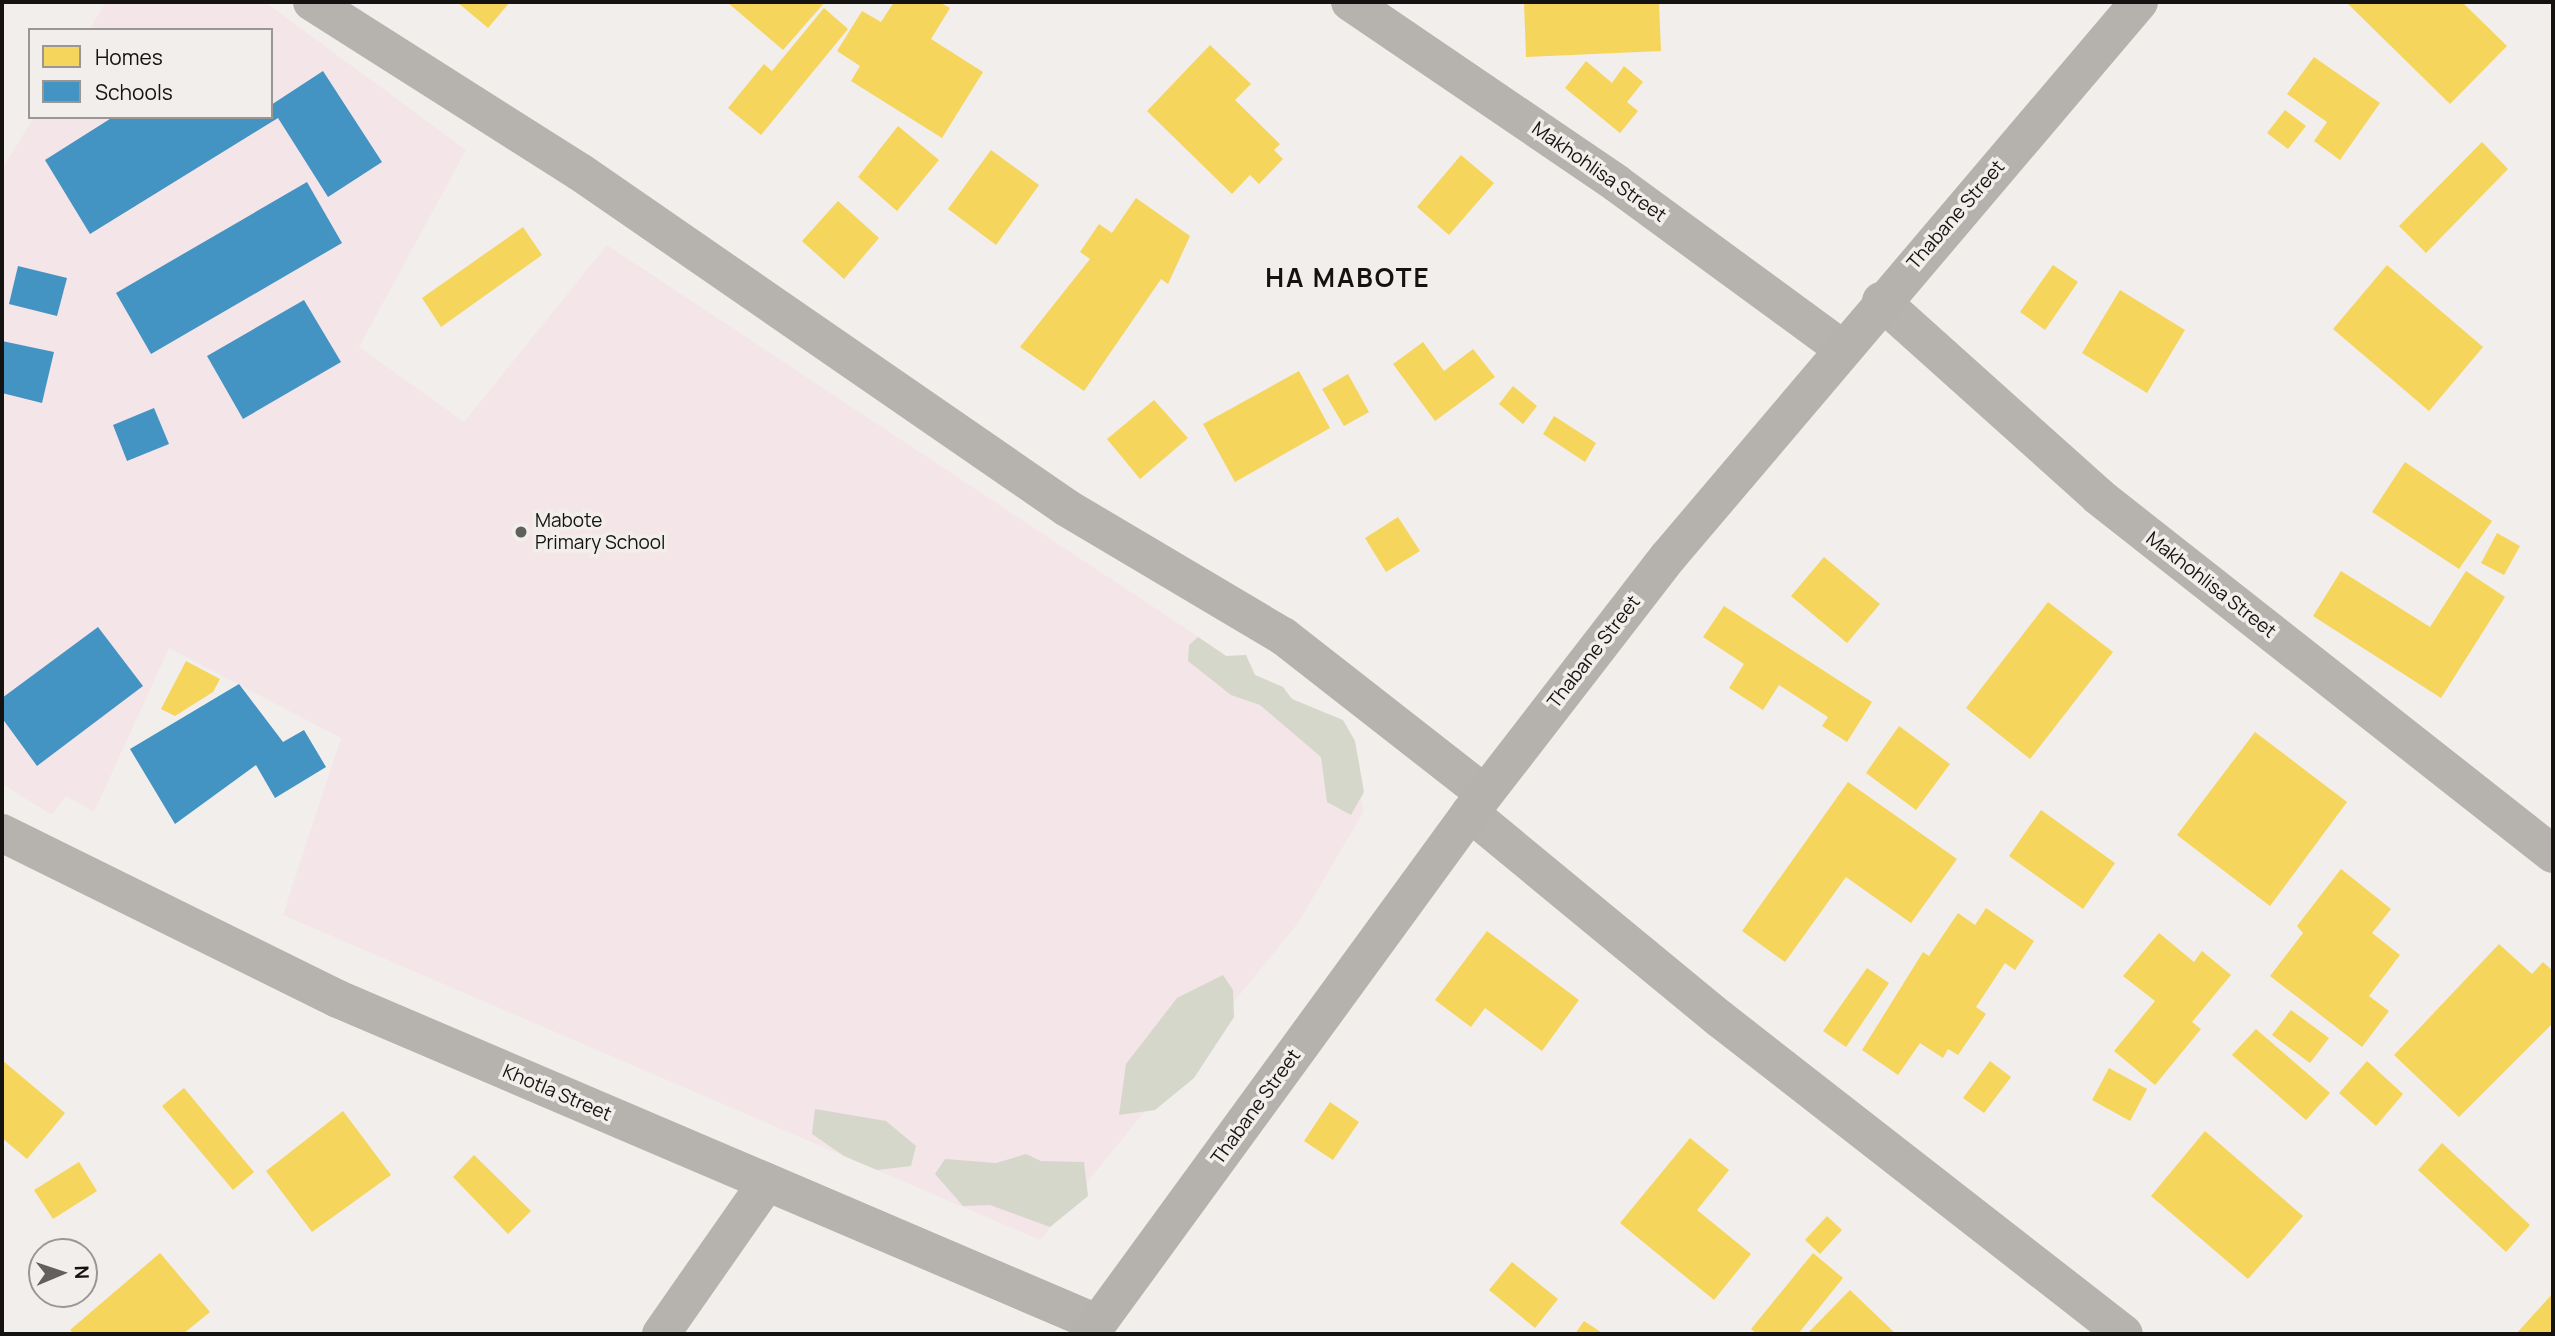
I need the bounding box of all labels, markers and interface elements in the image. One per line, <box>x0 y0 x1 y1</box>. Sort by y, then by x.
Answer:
legend <box>28 28 273 119</box>
text: Homes <box>95 43 163 71</box>
text: Schools <box>95 78 173 106</box>
street label: Makhohlisa Street <box>1527 117 1671 227</box>
street label: Thabane Street <box>1902 156 2010 274</box>
district label: HA MABOTE <box>1266 262 1430 294</box>
place label: Mabote Primary School <box>535 510 665 554</box>
marker: Mabote Primary School <box>513 524 529 540</box>
street label: Makhohlisa Street <box>2141 527 2281 643</box>
street label: Thabane Street <box>1543 591 1645 713</box>
street label: Thabane Street <box>1207 1045 1305 1169</box>
street label: Khotla Street <box>499 1060 615 1126</box>
north arrow <box>28 1238 98 1308</box>
text: N <box>69 1265 95 1280</box>

